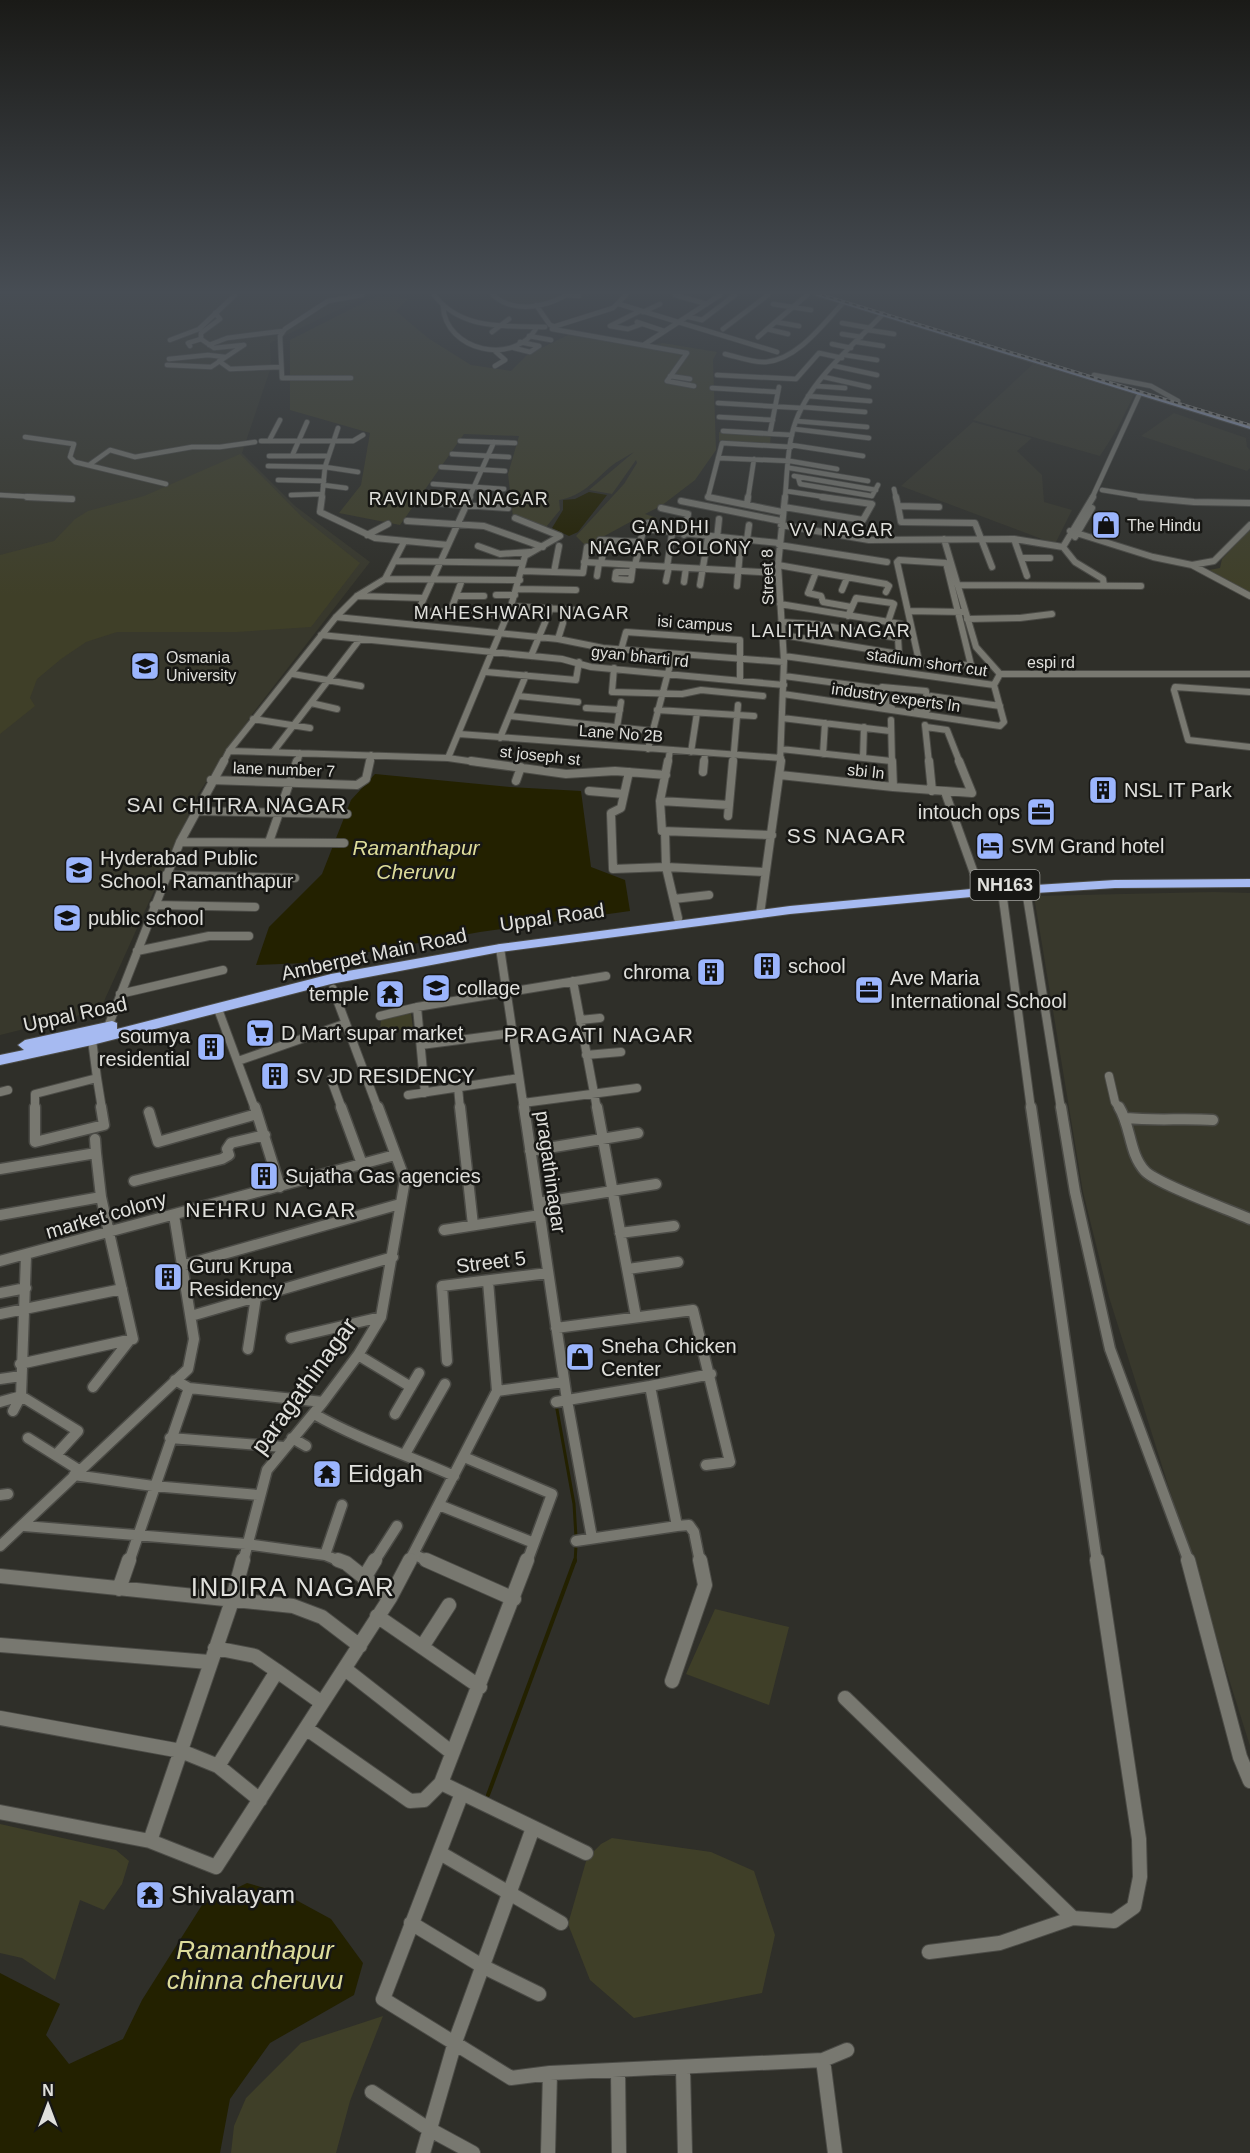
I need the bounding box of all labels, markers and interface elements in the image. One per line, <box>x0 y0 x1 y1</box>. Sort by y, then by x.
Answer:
district label: RAVINDRA NAGAR <box>369 489 549 509</box>
shop icon: The Hindu <box>1090 509 1122 541</box>
district label: GANDHI NAGAR COLONY <box>589 517 753 558</box>
place label: The Hindu <box>1127 517 1201 534</box>
district label: VV NAGAR <box>789 520 895 540</box>
street label: Street 8 <box>759 549 776 605</box>
district label: MAHESHWARI NAGAR <box>414 603 630 623</box>
street label: isi campus <box>657 612 733 635</box>
district label: LALITHA NAGAR <box>751 621 911 641</box>
street label: gyan bharti rd <box>590 643 689 670</box>
street label: stadium short cut <box>865 646 989 679</box>
place label: Osmania University <box>166 649 236 684</box>
school or university icon: Osmania University <box>129 650 161 682</box>
street label: espi rd <box>1027 654 1075 671</box>
street label: industry experts ln <box>830 680 961 715</box>
street label: Lane No 2B <box>578 722 664 745</box>
street label: st joseph st <box>499 743 582 768</box>
street label: lane number 7 <box>233 759 335 780</box>
street label: sbi ln <box>846 761 885 782</box>
building icon: NSL IT Park <box>1087 774 1119 806</box>
place label: NSL IT Park <box>1124 779 1233 801</box>
district label: SAI CHITRA NAGAR <box>126 793 348 816</box>
office icon: intouch ops <box>1025 796 1057 828</box>
place label: intouch ops <box>918 801 1020 823</box>
district label: SS NAGAR <box>787 824 907 847</box>
hotel icon: SVM Grand hotel <box>974 830 1006 862</box>
place label: SVM Grand hotel <box>1011 835 1164 857</box>
water label: Ramanthapur Cheruvu <box>352 836 481 883</box>
place label: Hyderabad Public School, Ramanthapur <box>100 847 294 892</box>
school or university icon: Hyderabad Public School, Ramanthapur <box>63 854 95 886</box>
road number: NH163 <box>970 870 1040 900</box>
street label: Uppal Road <box>498 899 606 935</box>
school or university icon: public school <box>51 902 83 934</box>
place label: public school <box>88 907 204 929</box>
street label: Amberpet Main Road <box>279 924 469 984</box>
building icon: school <box>751 950 783 982</box>
place label: school <box>788 955 846 977</box>
building icon: chroma <box>695 956 727 988</box>
place label: chroma <box>623 961 691 983</box>
place label: Ave Maria International School <box>890 967 1067 1012</box>
school or university icon: collage <box>420 972 452 1004</box>
office icon: Ave Maria International School <box>853 974 885 1006</box>
place label: collage <box>457 977 520 999</box>
temple icon: temple <box>374 978 406 1010</box>
place label: temple <box>309 983 369 1005</box>
street label: Uppal Road <box>21 992 129 1036</box>
supermarket icon: D Mart supar market <box>244 1017 276 1049</box>
place label: D Mart supar market <box>281 1022 464 1044</box>
district label: PRAGATI NAGAR <box>504 1023 694 1046</box>
place label: soumya residential <box>99 1025 191 1070</box>
building icon: soumya residential <box>195 1031 227 1063</box>
building icon: SV JD RESIDENCY <box>259 1060 291 1092</box>
place label: SV JD RESIDENCY <box>296 1065 475 1087</box>
street label: pragathinagar <box>532 1109 571 1235</box>
building icon: Sujatha Gas agencies <box>248 1160 280 1192</box>
place label: Sujatha Gas agencies <box>285 1165 481 1187</box>
street label: market colony <box>43 1187 169 1243</box>
district label: NEHRU NAGAR <box>185 1198 357 1221</box>
street label: Street 5 <box>455 1247 527 1277</box>
place label: Guru Krupa Residency <box>189 1255 293 1300</box>
building icon: Guru Krupa Residency <box>152 1261 184 1293</box>
street label: paragathinagar <box>245 1312 362 1459</box>
place label: Sneha Chicken Center <box>601 1335 737 1380</box>
shop icon: Sneha Chicken Center <box>564 1341 596 1373</box>
temple icon: Eidgah <box>311 1458 343 1490</box>
place label: Eidgah <box>348 1460 423 1487</box>
district label: INDIRA NAGAR <box>191 1572 395 1602</box>
temple icon: Shivalayam <box>134 1879 166 1911</box>
place label: Shivalayam <box>171 1881 295 1908</box>
water label: Ramanthapur chinna cheruvu <box>167 1935 343 1995</box>
north arrow <box>18 2075 78 2135</box>
text: N <box>42 2082 54 2099</box>

